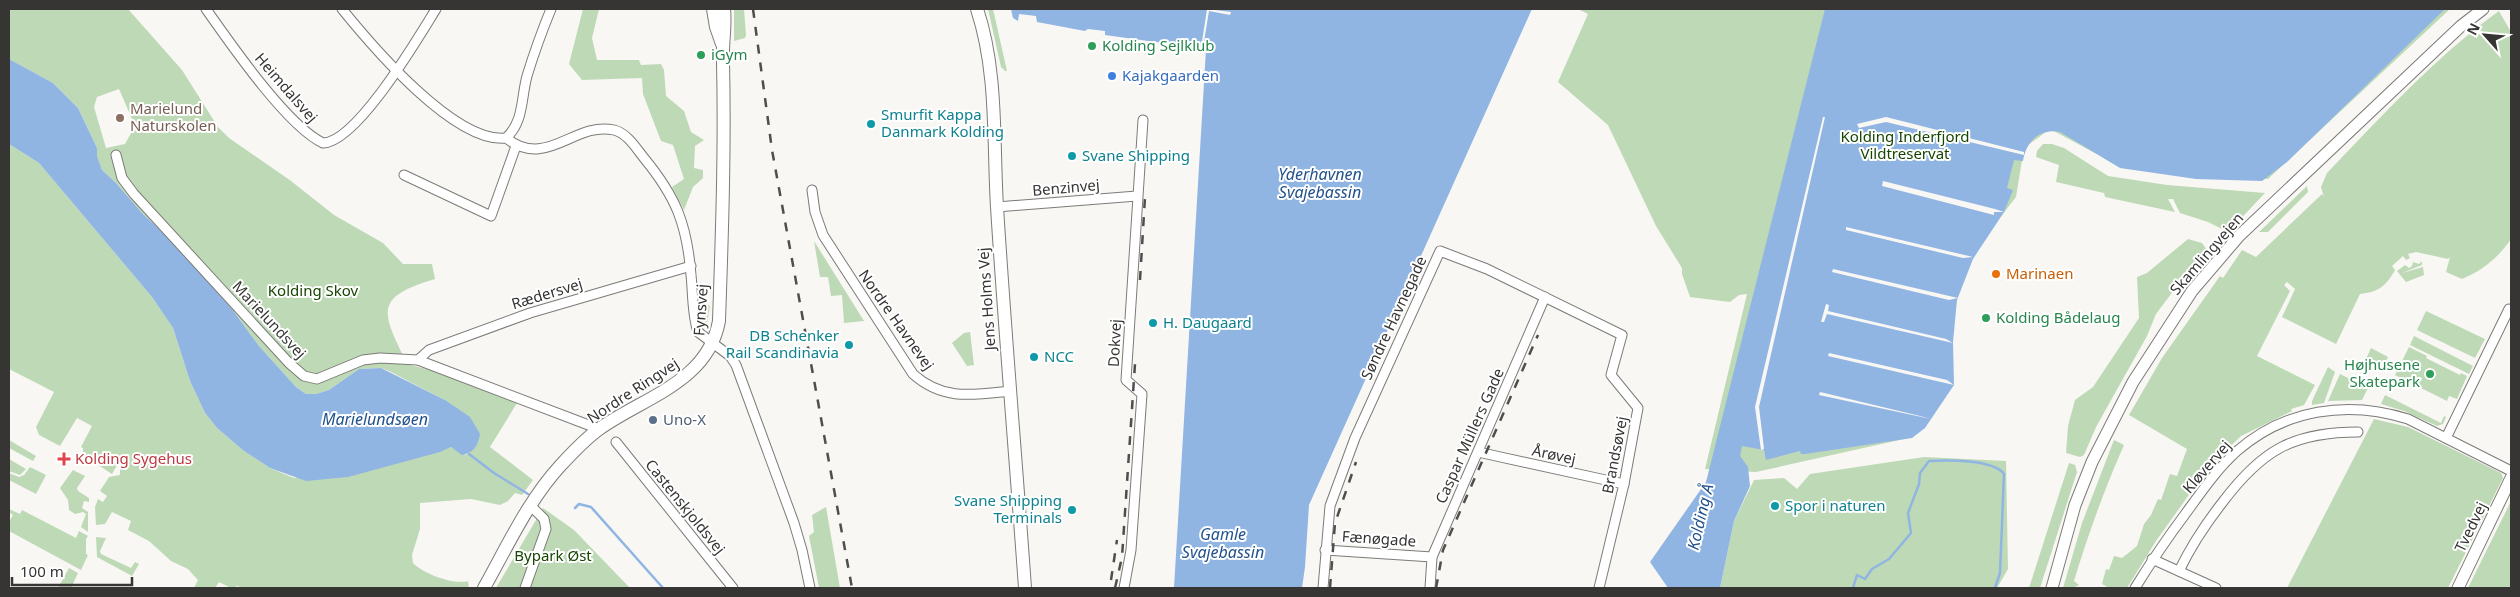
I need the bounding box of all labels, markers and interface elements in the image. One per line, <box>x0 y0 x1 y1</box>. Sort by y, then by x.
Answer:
north arrow <box>2460 10 2510 60</box>
text: N <box>2462 19 2484 38</box>
place label: Kolding Sejlklub <box>1102 35 1215 55</box>
marker: Kolding Sejlklub <box>1086 40 1098 52</box>
place label: iGym <box>711 44 747 64</box>
street label: Heimdalsvej <box>251 48 323 126</box>
marker: iGym <box>695 49 707 61</box>
place label: Kajakgaarden <box>1122 65 1219 85</box>
marker: Kajakgaarden <box>1106 70 1118 82</box>
place label: Marielund Naturskolen <box>130 98 217 135</box>
place label: Smurfit Kappa Danmark Kolding <box>881 104 1004 141</box>
marker: Marielund Naturskolen <box>114 112 126 124</box>
marker: Smurfit Kappa Danmark Kolding <box>865 118 877 130</box>
park label: Kolding Inderfjord Vildtreservat <box>1840 126 1970 163</box>
place label: Svane Shipping <box>1082 145 1190 165</box>
marker: Svane Shipping <box>1066 150 1078 162</box>
water label: Yderhavnen Svajebassin <box>1278 163 1362 203</box>
street label: Benzinvej <box>1031 174 1100 200</box>
street label: Skamlingvejen <box>2165 208 2247 299</box>
street label: Jens Holms Vej <box>972 247 1000 353</box>
street label: Søndre Havnegade <box>1356 253 1431 383</box>
place label: Marinaen <box>2006 263 2074 283</box>
street label: Nordre Havnevej <box>855 265 939 374</box>
marker: Marinaen <box>1990 268 2002 280</box>
street label: Rædersvej <box>509 273 585 313</box>
street label: Marielundsvej <box>229 276 311 362</box>
park label: Kolding Skov <box>268 280 359 300</box>
street label: Fynsvej <box>688 283 712 336</box>
place label: Kolding Bådelaug <box>1996 307 2120 327</box>
place label: H. Daugaard <box>1163 312 1252 332</box>
marker: Kolding Bådelaug <box>1980 312 1992 324</box>
marker: H. Daugaard <box>1147 317 1159 329</box>
street label: Dokvej <box>1103 318 1125 367</box>
place label: DB Schenker Rail Scandinavia <box>726 325 839 362</box>
marker: DB Schenker Rail Scandinavia <box>843 339 855 351</box>
place label: NCC <box>1044 346 1075 366</box>
marker: NCC <box>1028 351 1040 363</box>
street label: Nordre Ringvej <box>583 353 682 427</box>
place label: Højhusene Skatepark <box>2344 354 2420 391</box>
street label: Caspar Müllers Gade <box>1430 365 1508 506</box>
marker: Højhusene Skatepark <box>2424 368 2436 380</box>
water label: Marielundsøen <box>322 408 428 430</box>
place label: Uno-X <box>663 409 706 429</box>
marker: Uno-X <box>647 414 659 426</box>
street label: Brandsøvej <box>1597 414 1631 495</box>
street label: Kløvervej <box>2178 436 2235 497</box>
street label: Årøvej <box>1531 440 1578 468</box>
place label: Kolding Sygehus <box>75 448 192 468</box>
marker: Kolding Sygehus <box>57 452 71 466</box>
street label: Castenskjoldsvej <box>641 455 730 558</box>
water label: Kolding Å <box>1682 482 1718 552</box>
place label: Svane Shipping Terminals <box>954 490 1062 527</box>
place label: Spor i naturen <box>1785 495 1885 515</box>
street label: Tvedvej <box>2449 498 2491 555</box>
marker: Spor i naturen <box>1769 500 1781 512</box>
marker: Svane Shipping Terminals <box>1066 504 1078 516</box>
water label: Gamle Svajebassin <box>1182 523 1264 563</box>
street label: Fænøgade <box>1341 525 1417 551</box>
park label: Bypark Øst <box>514 545 592 565</box>
scale bar <box>12 554 132 586</box>
text: 100 m <box>20 561 64 581</box>

